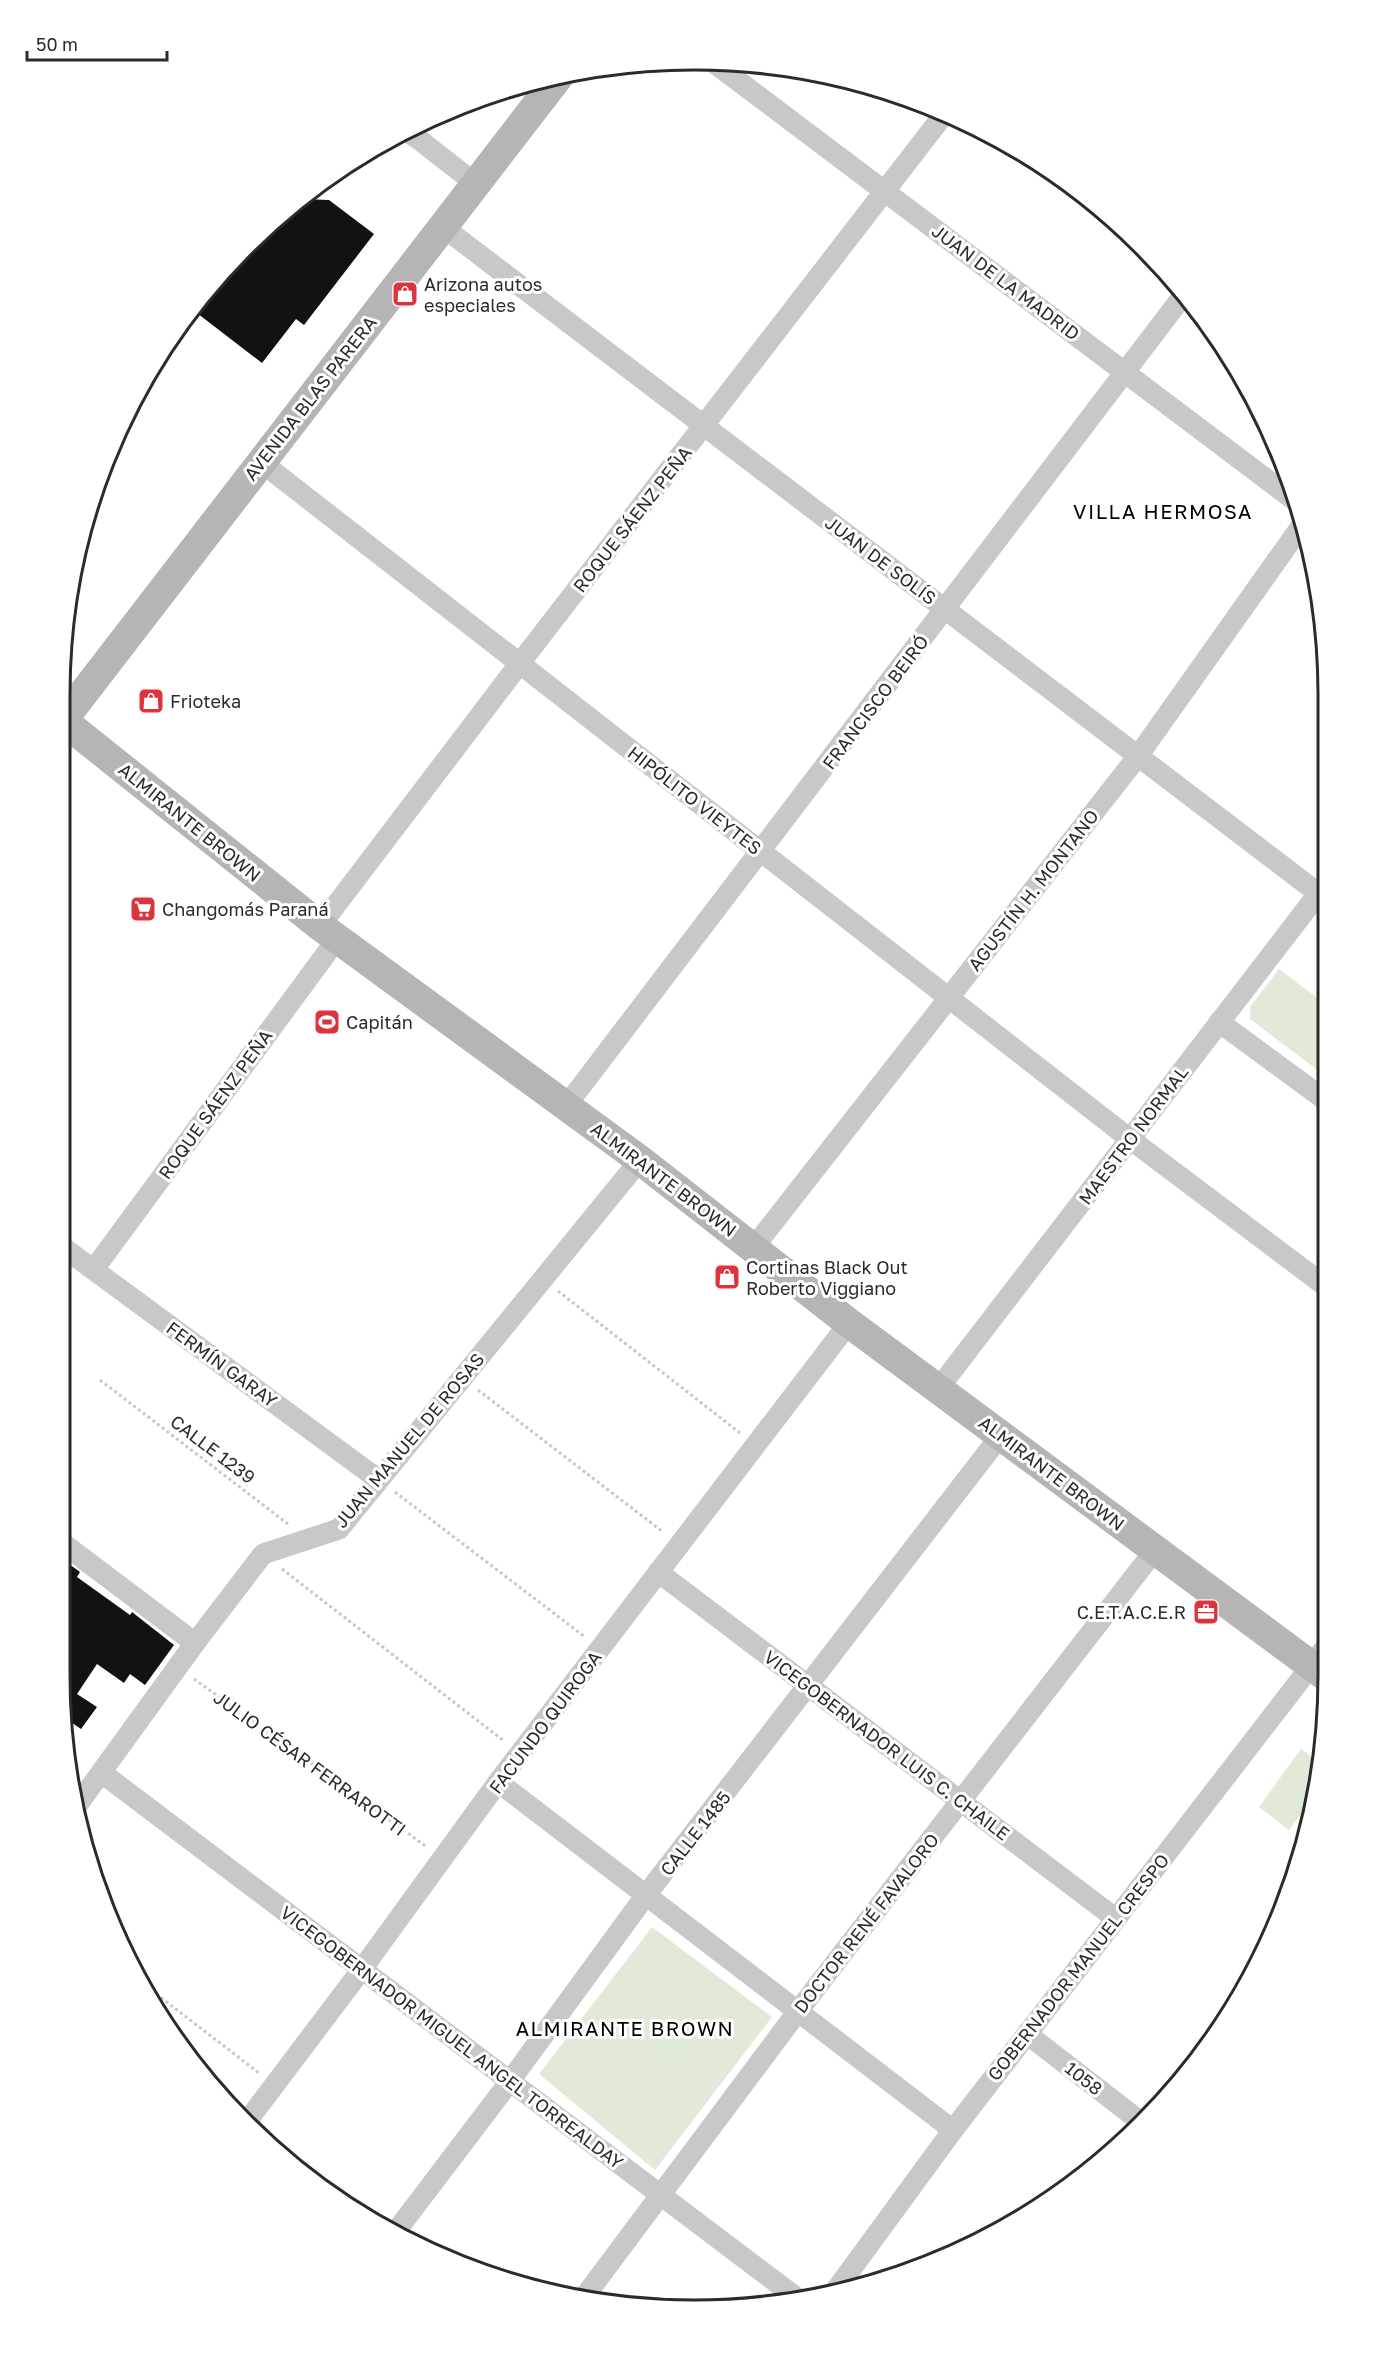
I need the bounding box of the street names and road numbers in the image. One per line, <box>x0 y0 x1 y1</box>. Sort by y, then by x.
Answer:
street label: JUAN DE LA MADRID <box>928 219 1084 345</box>
street label: AVENIDA BLAS PARERA <box>239 312 381 484</box>
street label: ROQUE SÁENZ PEÑA <box>568 442 696 596</box>
street label: JUAN DE SOLÍS <box>821 511 941 609</box>
street label: FRANCISCO BEIRÓ <box>817 631 933 773</box>
street label: HIPÓLITO VIEYTES <box>624 741 766 859</box>
street label: ALMIRANTE BROWN <box>115 758 265 886</box>
street label: AGUSTÍN H. MONTANO <box>963 805 1103 975</box>
street label: ROQUE SÁENZ PEÑA <box>153 1025 277 1183</box>
street label: MAESTRO NORMAL <box>1074 1061 1192 1209</box>
street label: ALMIRANTE BROWN <box>587 1117 741 1241</box>
street label: FERMÍN GARAY <box>162 1316 282 1412</box>
street label: JUAN MANUEL DE ROSAS <box>329 1348 489 1532</box>
street label: CALLE 1239 <box>166 1410 260 1488</box>
street label: ALMIRANTE BROWN <box>975 1411 1129 1535</box>
street label: VICEGOBERNADOR LUIS C. CHAILE <box>760 1645 1014 1845</box>
street label: FACUNDO QUIROGA <box>484 1646 606 1798</box>
street label: JULIO CÉSAR FERRAROTTI <box>210 1686 410 1840</box>
street label: CALLE 1485 <box>655 1786 735 1880</box>
street label: DOCTOR RENÉ FAVALORO <box>789 1829 943 2017</box>
street label: GOBERNADOR MANUEL CRESPO <box>983 1849 1173 2085</box>
street label: VICEGOBERNADOR MIGUEL ANGEL TORREALDAY <box>276 1901 628 2173</box>
street label: 1058 <box>1061 2057 1107 2099</box>

